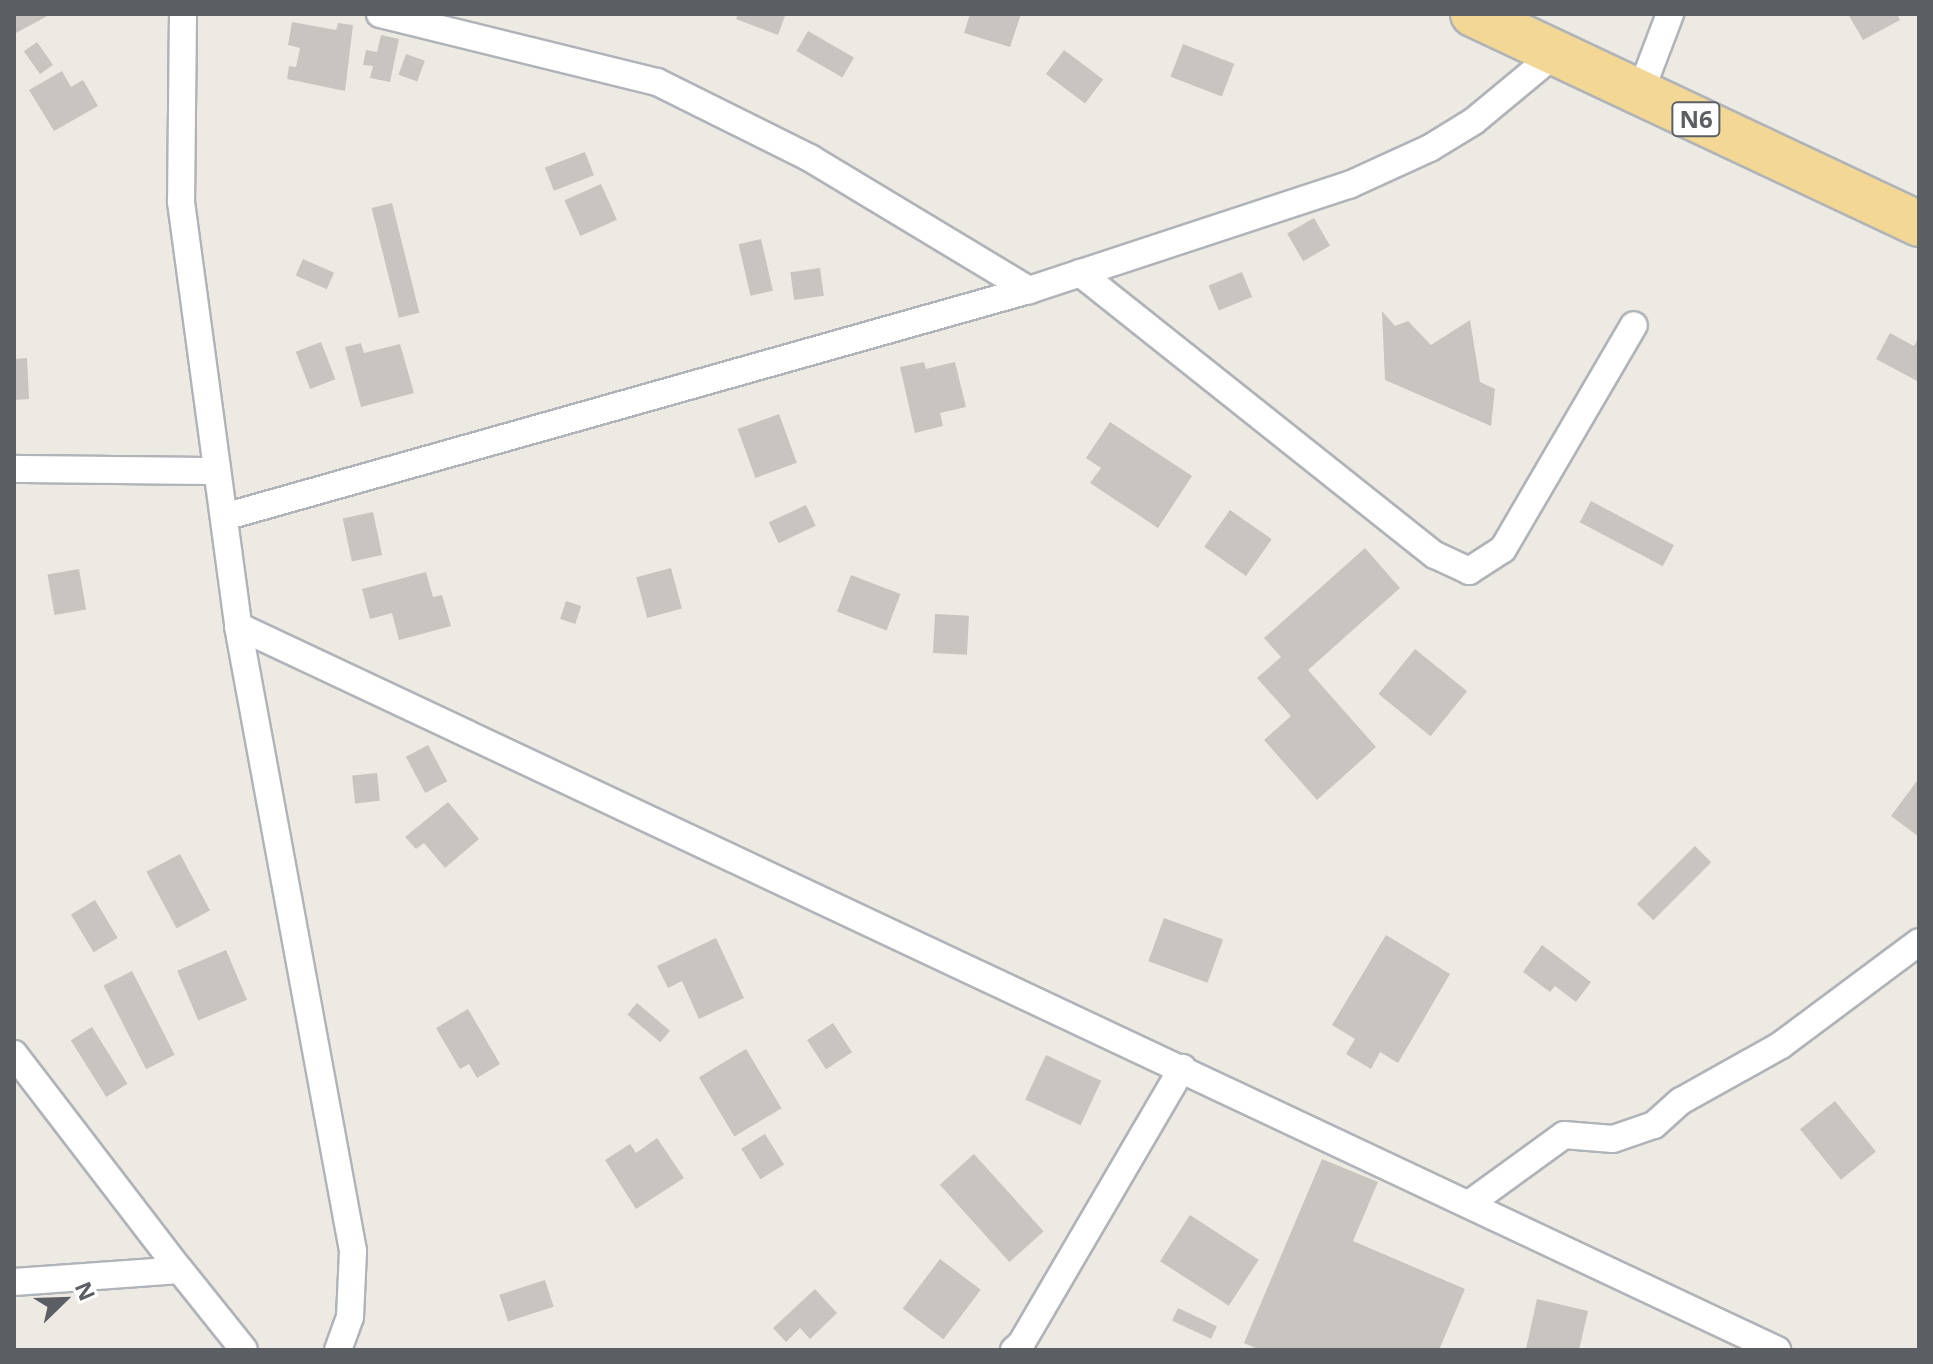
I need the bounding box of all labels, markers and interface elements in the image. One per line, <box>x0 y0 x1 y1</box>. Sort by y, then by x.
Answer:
road number: N6 <box>1670 99 1722 139</box>
north arrow <box>24 1260 104 1340</box>
text: N <box>69 1277 103 1305</box>

